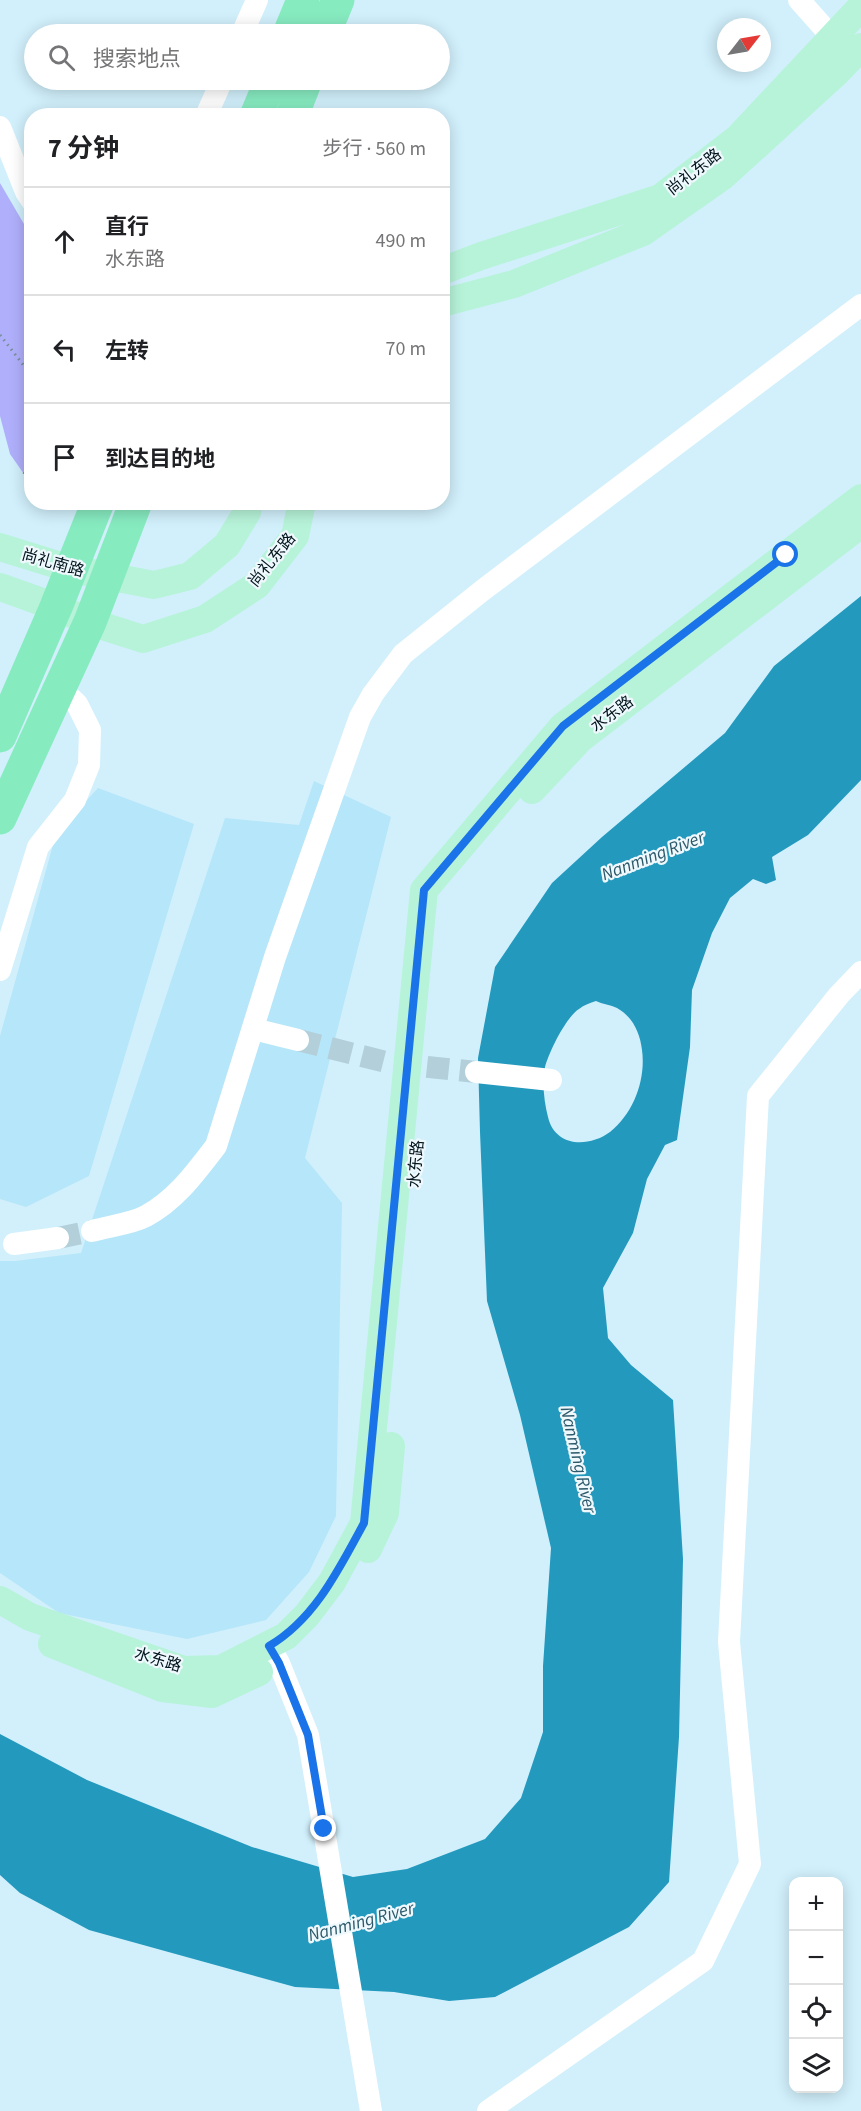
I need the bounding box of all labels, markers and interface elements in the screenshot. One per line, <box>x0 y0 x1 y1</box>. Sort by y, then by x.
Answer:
north arrow <box>717 18 771 72</box>
search box <box>24 24 450 90</box>
icon: search <box>45 41 78 74</box>
text: 搜索地点 <box>93 43 181 75</box>
text: 7 分钟 <box>48 130 119 167</box>
text: 步行 · 560 m <box>323 135 426 163</box>
street label: 尚礼东路 <box>662 144 726 200</box>
text: 直行 <box>105 211 149 243</box>
icon: ahead <box>48 225 81 258</box>
text: 490 m <box>376 227 426 255</box>
text: 水东路 <box>105 246 165 274</box>
icon: left <box>48 333 81 366</box>
text: 左转 <box>105 335 149 367</box>
text: 70 m <box>386 335 426 363</box>
icon: arrive <box>48 441 81 474</box>
text: 到达目的地 <box>105 443 215 475</box>
street label: 尚礼东路 <box>243 528 301 592</box>
route start <box>772 541 798 567</box>
street label: 尚礼南路 <box>19 544 87 582</box>
street label: 水东路 <box>586 691 638 737</box>
water label: Nanming River <box>598 825 709 887</box>
street label: 水东路 <box>403 1139 429 1189</box>
water label: Nanming River <box>554 1404 603 1517</box>
street label: 水东路 <box>132 1642 184 1678</box>
route end <box>310 1815 336 1841</box>
map controls <box>789 1877 843 2093</box>
button: + <box>789 1877 843 1931</box>
water label: Nanming River <box>305 1896 417 1948</box>
button: − <box>789 1931 843 1985</box>
button: locate <box>789 1985 843 2039</box>
button: layers <box>789 2039 843 2093</box>

